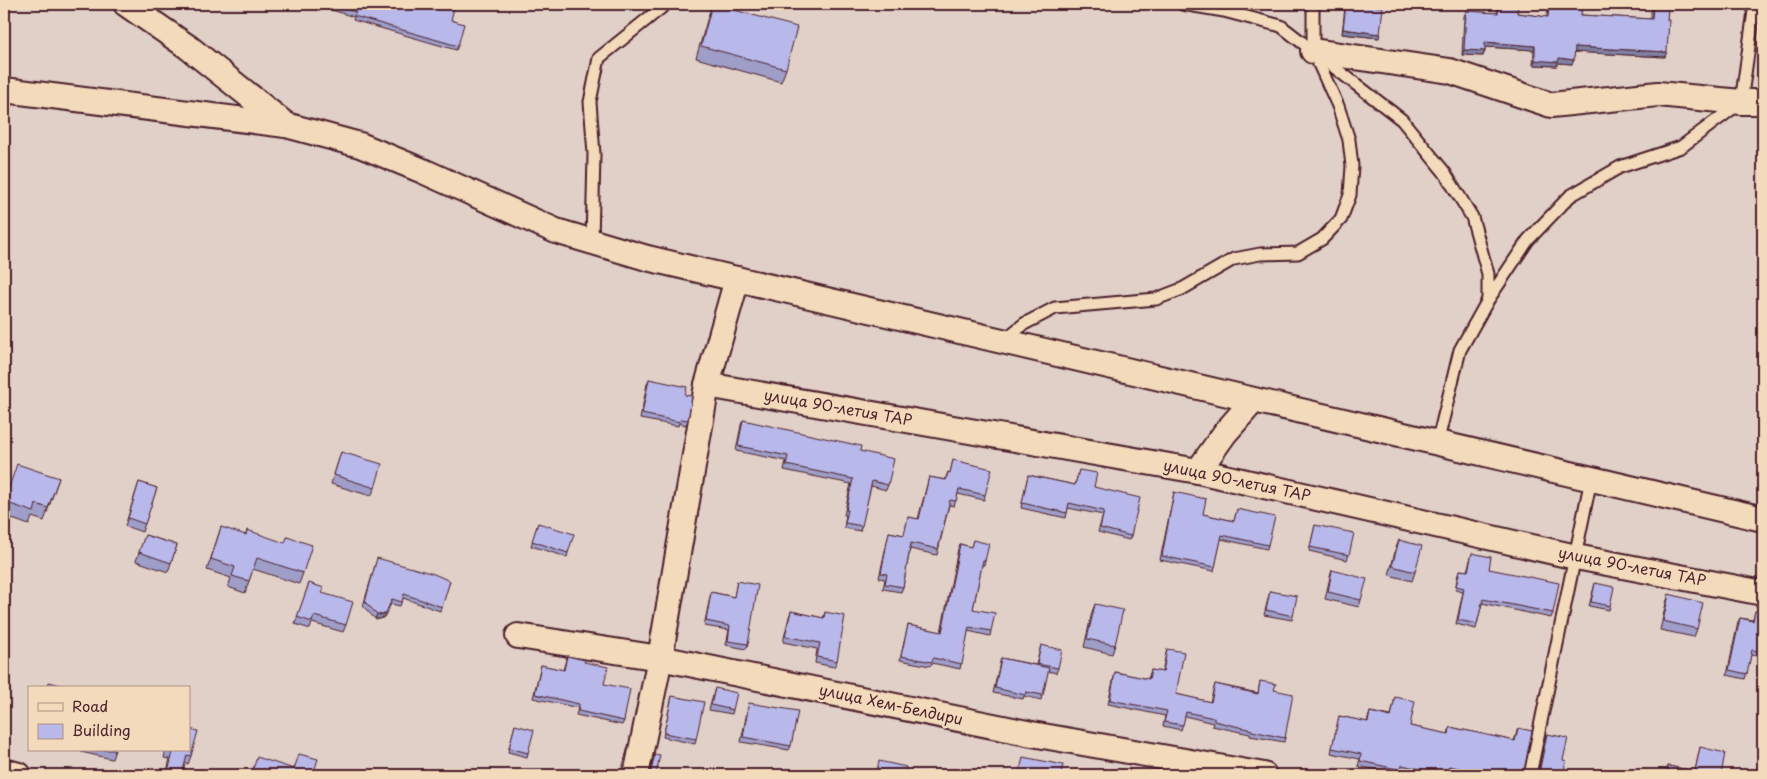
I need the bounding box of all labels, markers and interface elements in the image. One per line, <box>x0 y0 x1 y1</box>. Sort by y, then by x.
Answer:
street label: улица 90-летия ТАР <box>762 382 914 431</box>
street label: улица 90-летия ТАР <box>1162 453 1313 506</box>
street label: улица 90-летия ТАР <box>1556 540 1708 591</box>
street label: улица Хем-Белдири <box>817 677 965 730</box>
legend <box>28 686 190 752</box>
text: Road <box>72 694 108 717</box>
text: Building <box>72 718 131 741</box>

